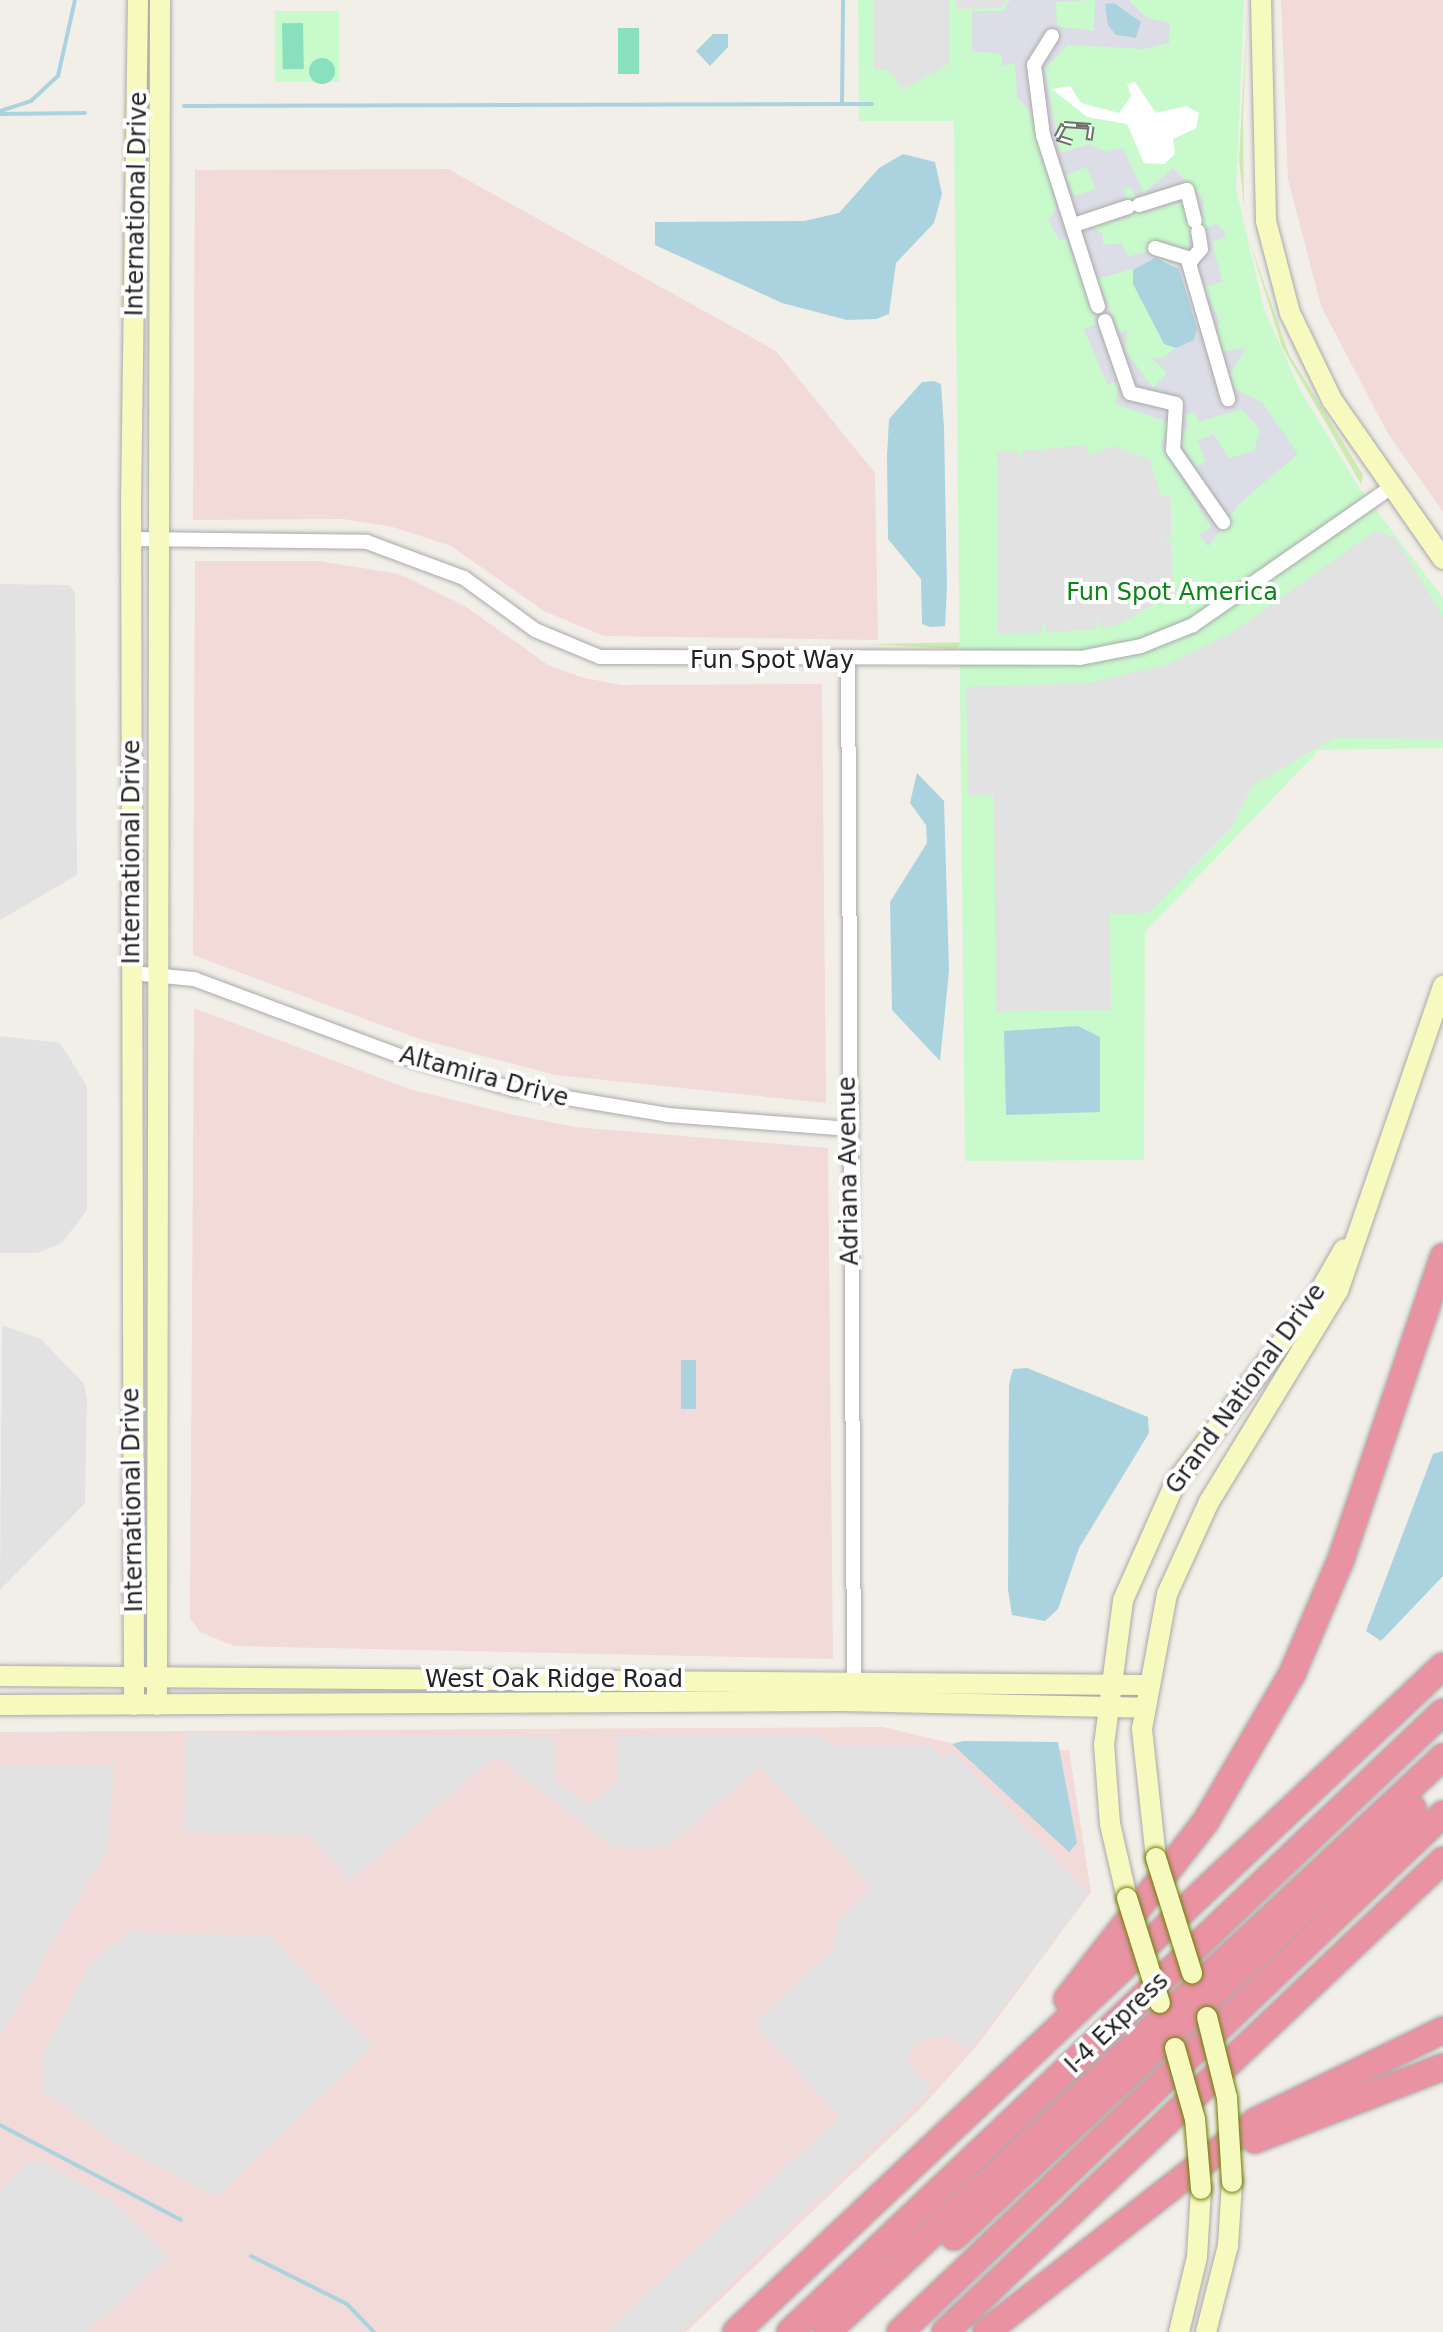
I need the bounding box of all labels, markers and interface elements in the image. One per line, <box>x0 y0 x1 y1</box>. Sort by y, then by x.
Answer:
street label: International Drive <box>121 91 153 317</box>
park label: Fun Spot America <box>1066 579 1278 607</box>
street label: Fun Spot Way <box>690 647 854 675</box>
street label: International Drive <box>118 740 146 964</box>
street label: Altamira Drive <box>397 1041 571 1113</box>
street label: Adriana Avenue <box>833 1076 865 1266</box>
street label: Grand National Drive <box>1160 1278 1332 1500</box>
street label: International Drive <box>117 1387 149 1613</box>
street label: West Oak Ridge Road <box>425 1666 683 1694</box>
street label: I-4 Express <box>1059 1967 1175 2079</box>

